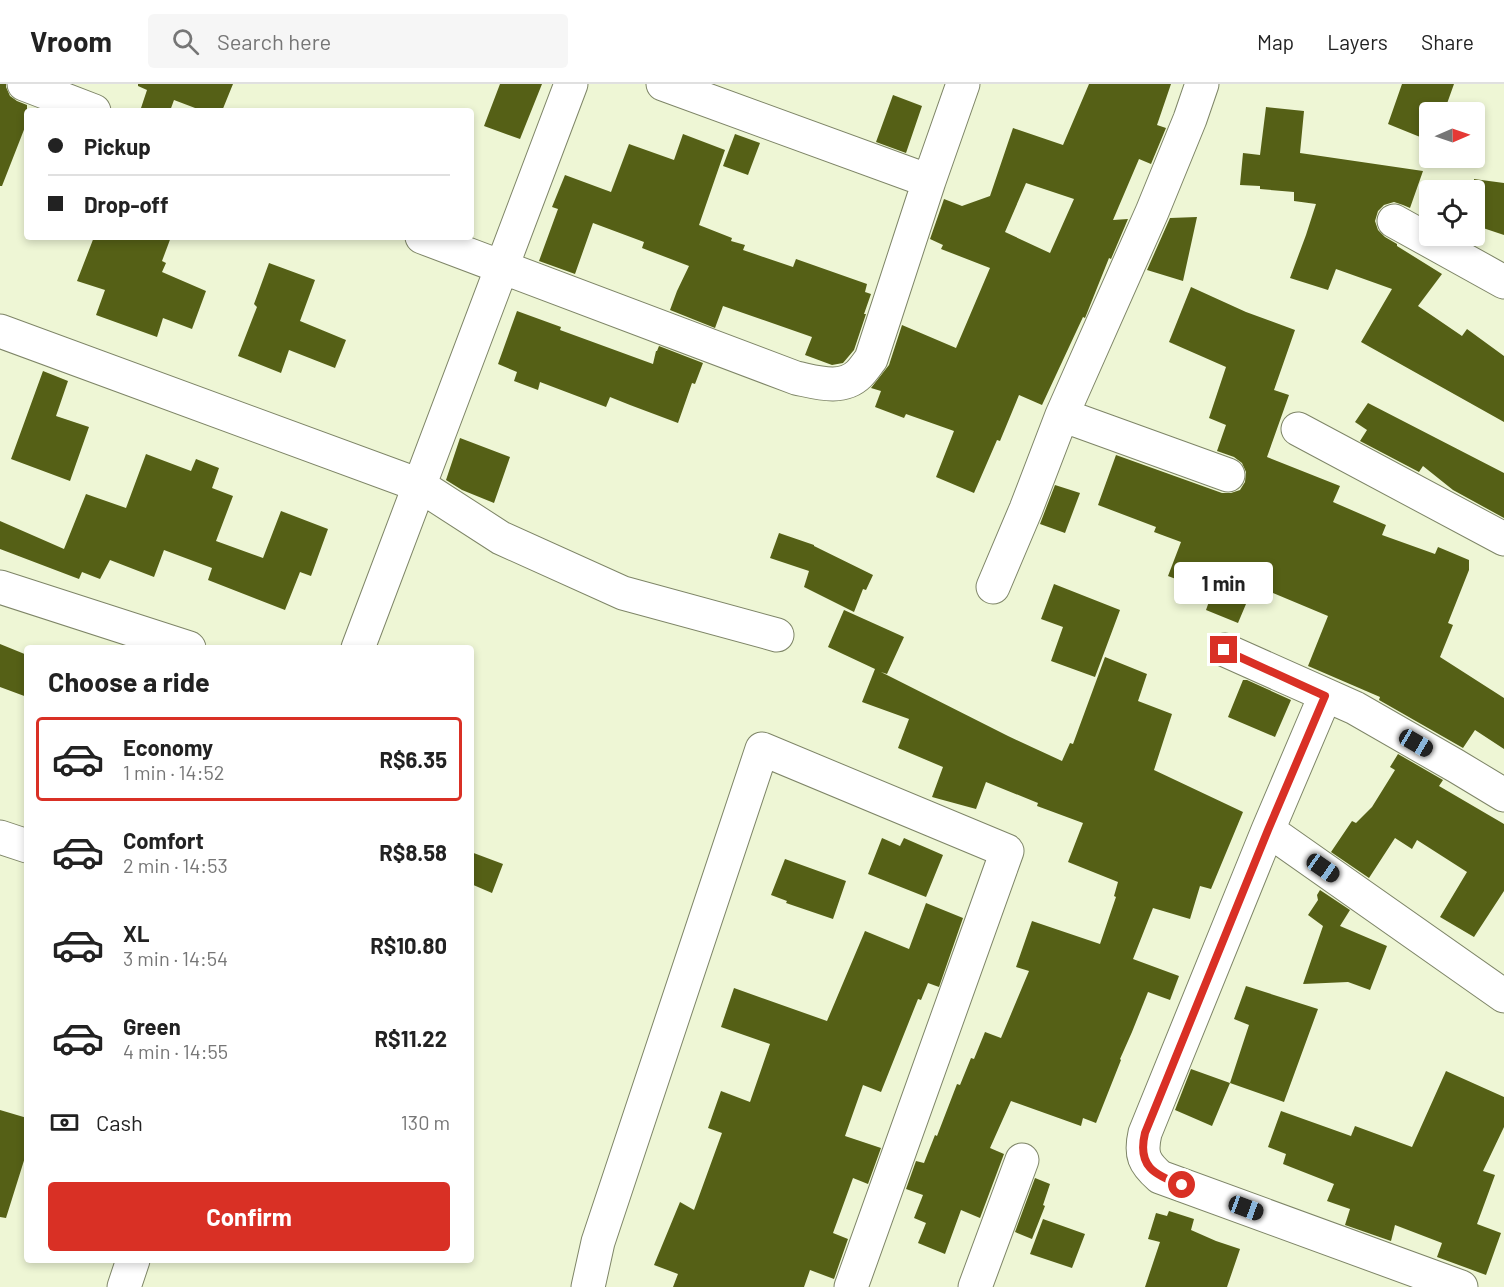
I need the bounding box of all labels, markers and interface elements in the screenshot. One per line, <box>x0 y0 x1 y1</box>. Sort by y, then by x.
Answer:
search box <box>148 14 568 68</box>
text: Vroom <box>30 24 112 58</box>
icon: search <box>169 25 202 58</box>
text: Search here <box>217 28 331 54</box>
text: Map <box>1257 29 1294 54</box>
text: Layers <box>1327 29 1388 54</box>
text: Share <box>1421 29 1474 54</box>
north arrow <box>1419 102 1485 168</box>
map controls <box>1419 102 1485 246</box>
text: Pickup <box>84 133 151 159</box>
button: locate <box>1419 180 1485 246</box>
text: Drop-off <box>84 191 168 217</box>
callout: 1 min <box>1174 563 1274 605</box>
text: 1 min <box>1202 571 1245 595</box>
route end <box>1210 636 1237 663</box>
text: Choose a ride <box>48 665 210 697</box>
car <box>1396 726 1436 760</box>
icon: car <box>51 732 105 786</box>
text: Economy <box>123 734 213 760</box>
text: R$6.35 <box>379 746 447 772</box>
text: 1 min · 14:52 <box>123 760 224 784</box>
icon: car <box>51 825 105 879</box>
text: Comfort <box>123 827 204 853</box>
text: R$8.58 <box>379 839 447 865</box>
car <box>1303 850 1343 886</box>
text: 2 min · 14:53 <box>123 853 228 877</box>
icon: car <box>51 918 105 972</box>
text: XL <box>123 920 149 946</box>
text: R$10.80 <box>370 932 447 958</box>
text: 3 min · 14:54 <box>123 946 228 970</box>
icon: car <box>51 1011 105 1065</box>
text: Green <box>123 1013 181 1039</box>
text: R$11.22 <box>375 1025 447 1051</box>
text: 4 min · 14:55 <box>123 1039 228 1063</box>
icon: cash <box>48 1106 81 1139</box>
text: Cash <box>96 1109 143 1135</box>
text: 130 m <box>401 1110 450 1134</box>
route start <box>1168 1171 1195 1198</box>
button: Confirm <box>48 1182 450 1251</box>
car <box>1226 1193 1266 1223</box>

